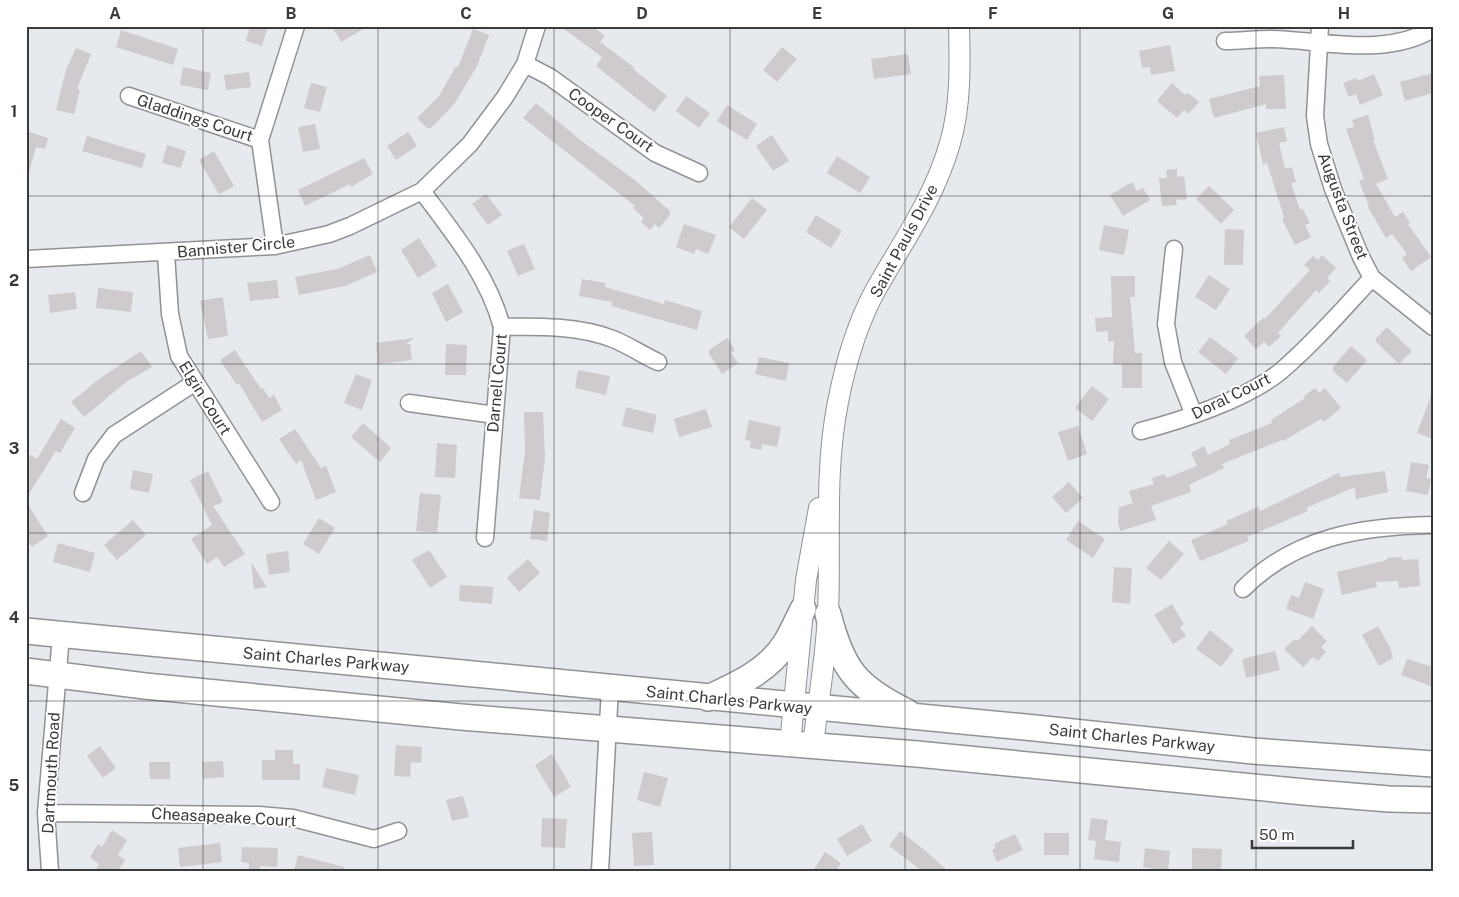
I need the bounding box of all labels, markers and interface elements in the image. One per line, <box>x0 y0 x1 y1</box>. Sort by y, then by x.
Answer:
text: A <box>109 4 121 23</box>
text: B <box>286 4 297 23</box>
text: C <box>460 4 472 23</box>
text: D <box>636 4 648 23</box>
text: E <box>812 4 822 23</box>
text: F <box>988 4 998 23</box>
text: G <box>1162 4 1174 23</box>
text: H <box>1338 4 1350 23</box>
street label: Cooper Court <box>565 84 657 156</box>
street label: Gladdings Court <box>134 90 256 146</box>
text: 1 <box>11 102 17 121</box>
street label: Augusta Street <box>1314 150 1372 262</box>
street label: Saint Pauls Drive <box>866 181 942 301</box>
street label: Bannister Circle <box>176 232 296 262</box>
text: 2 <box>9 271 19 290</box>
street label: Darnell Court <box>483 333 511 433</box>
street label: Elgin Court <box>175 358 235 438</box>
street label: Doral Court <box>1188 369 1274 423</box>
text: 3 <box>9 439 19 458</box>
text: 4 <box>9 608 20 627</box>
street label: Saint Charles Parkway <box>242 643 410 677</box>
street label: Saint Charles Parkway <box>645 682 813 718</box>
street label: Dartmouth Road <box>38 712 64 834</box>
street label: Saint Charles Parkway <box>1048 720 1216 756</box>
text: 5 <box>9 776 20 795</box>
street label: Cheasapeake Court <box>151 804 297 830</box>
scale bar <box>1252 817 1353 849</box>
text: 50 m <box>1259 826 1294 843</box>

